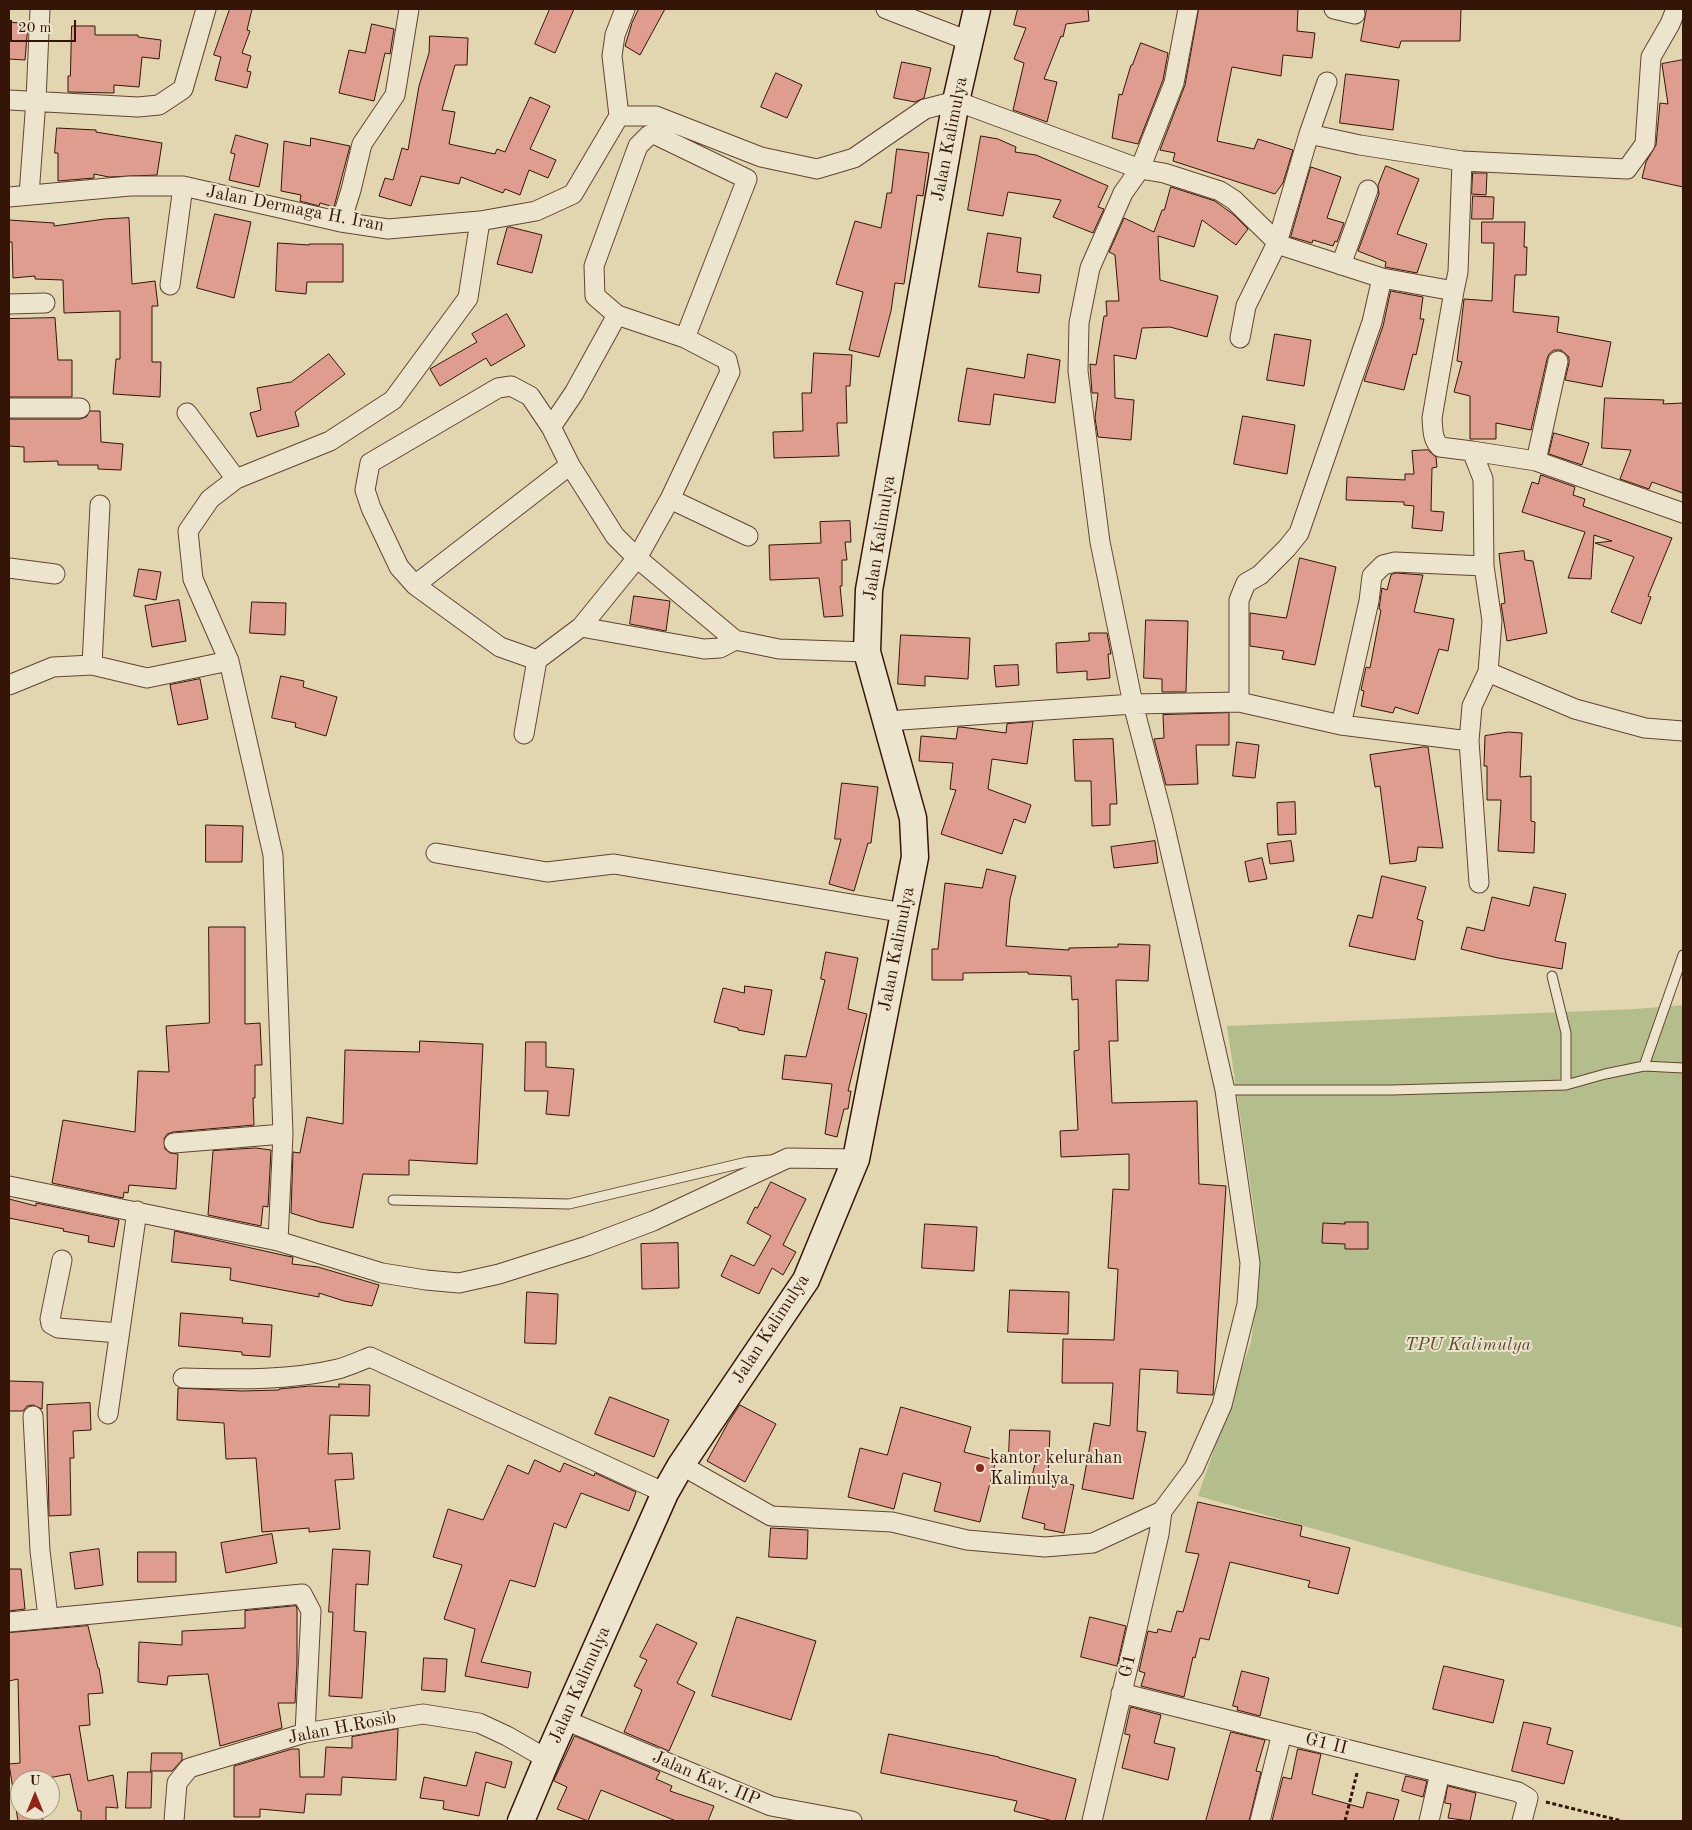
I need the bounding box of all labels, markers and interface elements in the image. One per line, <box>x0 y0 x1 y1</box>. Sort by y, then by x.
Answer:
scale bar <box>12 10 79 42</box>
text: 20 m <box>18 21 52 36</box>
street label: Jalan Kalimulya <box>927 75 973 203</box>
street label: Jalan Dermaga H. Iran <box>204 181 386 237</box>
street label: Jalan Kalimulya <box>859 474 901 602</box>
street label: Jalan Kalimulya <box>874 885 920 1013</box>
street label: Jalan Kalimulya <box>728 1270 814 1388</box>
park label: TPU Kalimulya <box>1405 1334 1531 1356</box>
place label: kantor kelurahan Kalimulya <box>990 1447 1122 1490</box>
marker: kantor kelurahan Kalimulya <box>974 1462 986 1474</box>
street label: Jalan Kalimulya <box>545 1623 615 1747</box>
street label: G1 <box>1115 1652 1141 1680</box>
street label: Jalan H.Rosib <box>286 1707 398 1749</box>
street label: G1 II <box>1303 1728 1349 1760</box>
street label: Jalan Kav. IIP <box>649 1747 763 1811</box>
north arrow <box>10 1770 60 1820</box>
text: U <box>29 1774 41 1788</box>

